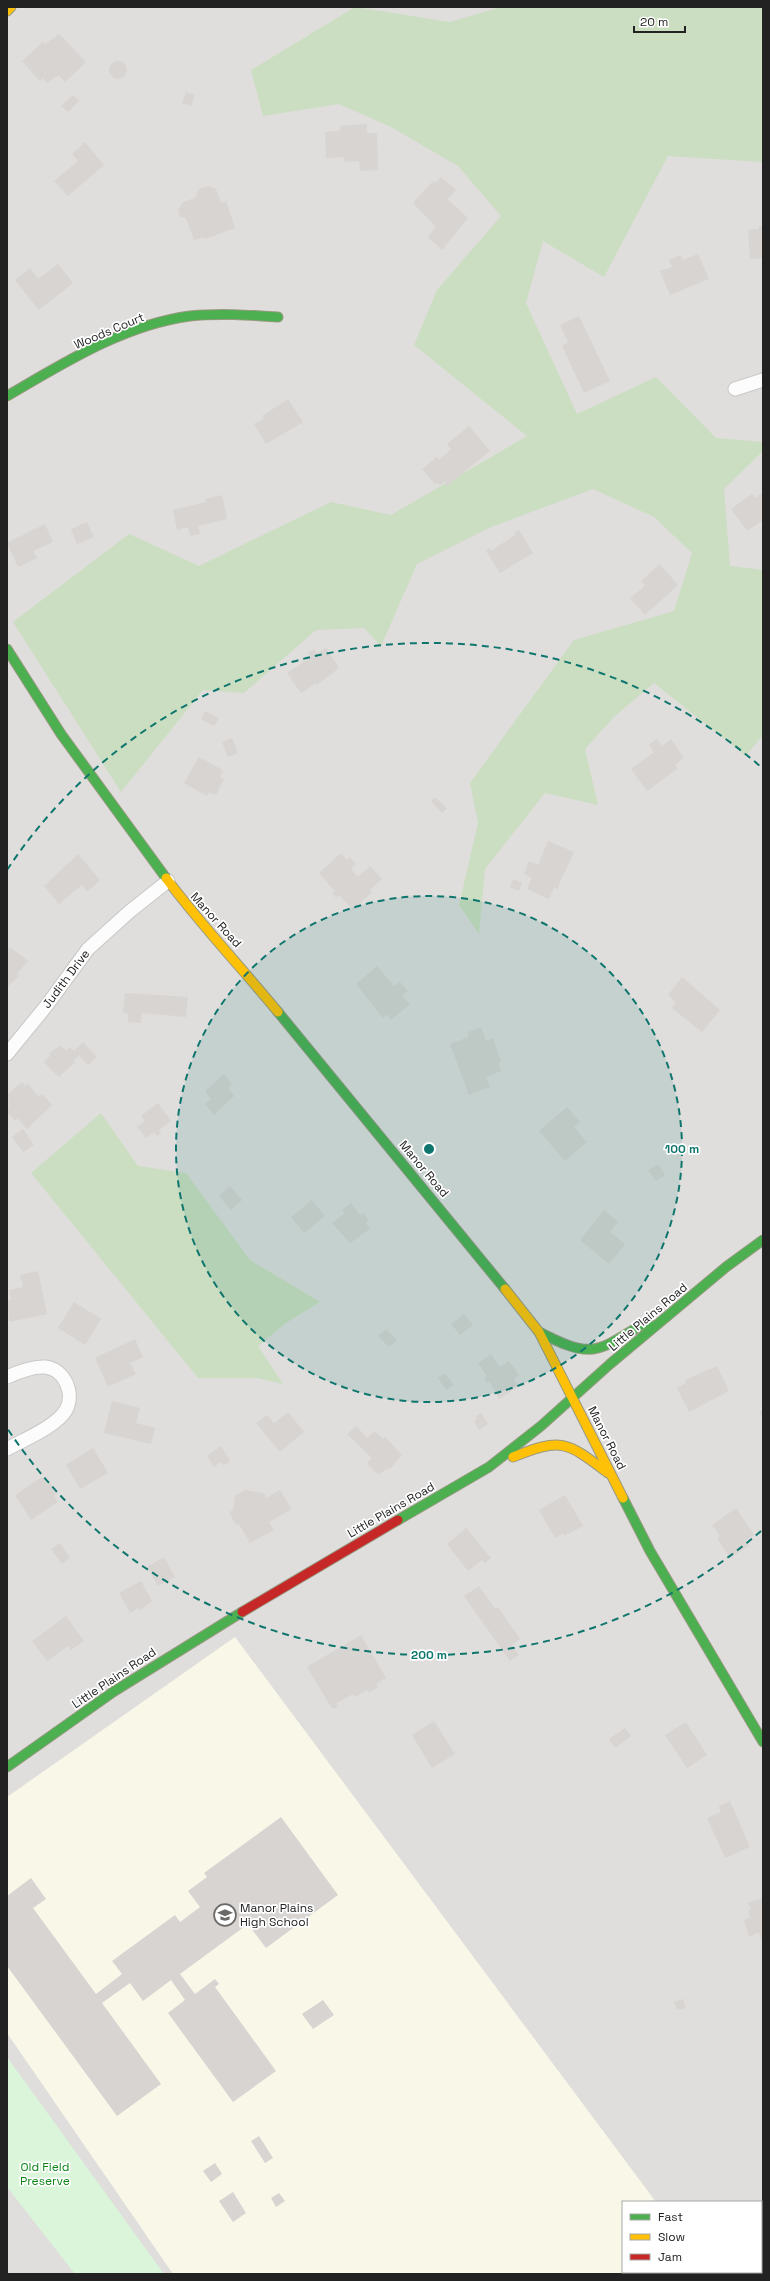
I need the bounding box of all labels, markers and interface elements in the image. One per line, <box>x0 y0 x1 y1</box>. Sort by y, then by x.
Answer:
scale bar <box>634 8 685 34</box>
text: 20 m <box>640 14 668 30</box>
street label: Woods Court <box>71 309 147 353</box>
street label: Manor Road <box>187 889 245 951</box>
street label: Judith Drive <box>39 946 93 1012</box>
street label: Manor Road <box>396 1137 452 1201</box>
text: 100 m <box>665 1141 699 1157</box>
centre of rings <box>422 1142 436 1156</box>
street label: Little Plains Road <box>605 1279 691 1355</box>
street label: Manor Road <box>584 1404 630 1472</box>
street label: Little Plains Road <box>344 1479 438 1541</box>
street label: Little Plains Road <box>69 1644 159 1712</box>
text: 200 m <box>411 1647 447 1663</box>
place label: Manor Plains High School <box>240 1900 313 1930</box>
school or university icon: Manor Plains High School <box>212 1902 238 1928</box>
park label: Old Field Preserve <box>20 2159 70 2189</box>
legend <box>622 2201 762 2273</box>
text: Fast <box>658 2209 683 2225</box>
text: Slow <box>658 2229 685 2245</box>
text: Jam <box>658 2249 682 2265</box>

